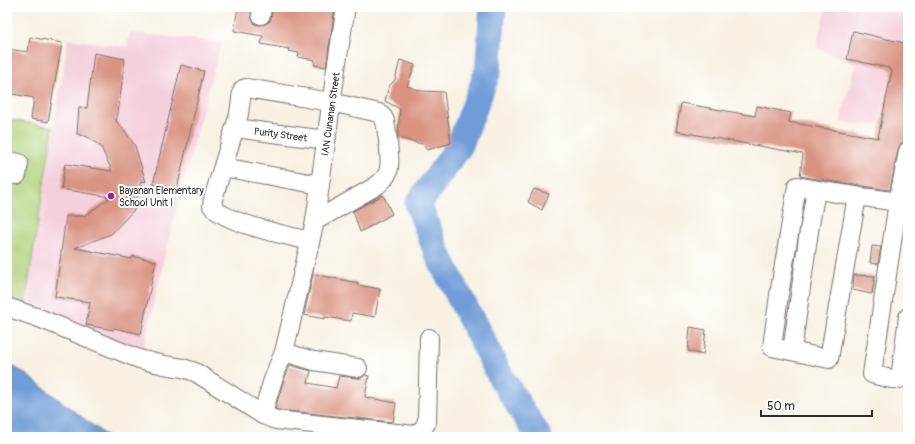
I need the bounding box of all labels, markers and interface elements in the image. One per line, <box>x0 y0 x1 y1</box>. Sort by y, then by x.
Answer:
street label: IAN Cunanan Street <box>319 71 343 157</box>
street label: Purity Street <box>253 126 309 145</box>
place label: Bayanan Elementary School Unit I <box>119 185 205 209</box>
marker: Bayanan Elementary School Unit I <box>106 191 116 201</box>
scale bar <box>761 392 872 418</box>
text: 50 m <box>767 399 795 414</box>

